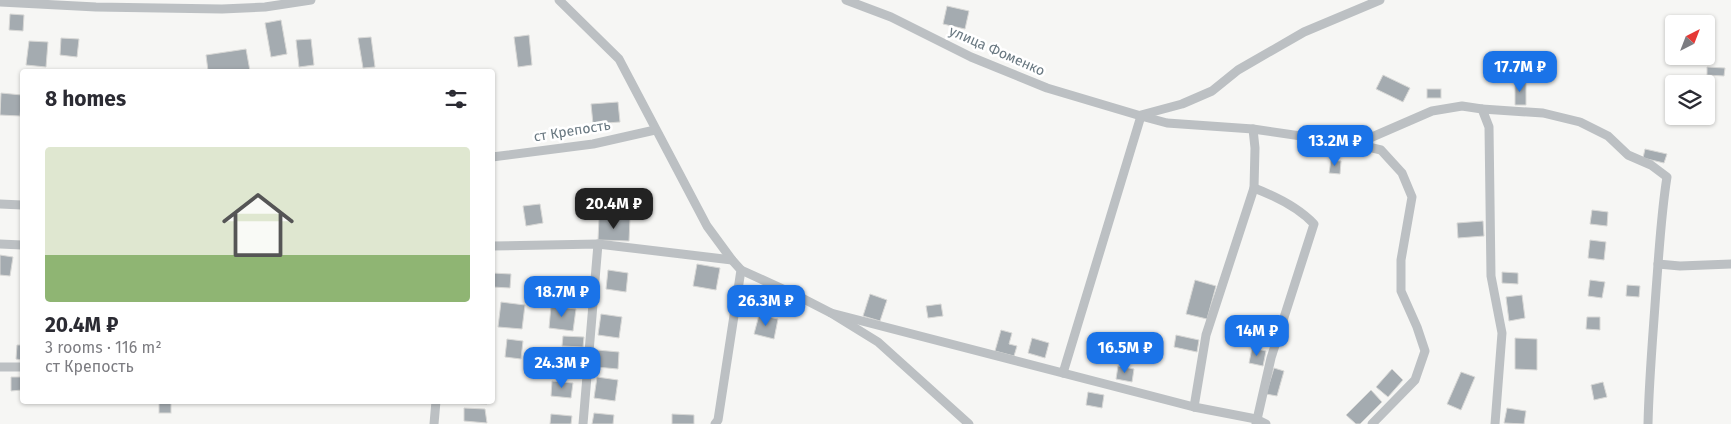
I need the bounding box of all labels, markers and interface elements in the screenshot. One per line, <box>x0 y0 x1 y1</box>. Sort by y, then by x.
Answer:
north arrow <box>1665 15 1715 65</box>
map controls <box>1665 15 1715 125</box>
street label: улица Фоменко <box>946 22 1048 80</box>
pin: 17.7M ₽ <box>1474 51 1566 93</box>
text: 17.7M ₽ <box>1494 57 1546 76</box>
button: layers <box>1665 75 1715 125</box>
icon: filters <box>442 85 470 113</box>
text: 8 homes <box>45 86 126 112</box>
street label: ст Крепость <box>532 117 612 145</box>
pin: 13.2M ₽ <box>1289 124 1381 167</box>
text: 13.2M ₽ <box>1308 131 1362 150</box>
icon: home <box>213 180 303 270</box>
pin: 20.4M ₽ <box>568 188 660 230</box>
text: 20.4M ₽ <box>586 194 642 213</box>
pin: 18.7M ₽ <box>516 276 608 318</box>
text: 18.7M ₽ <box>535 282 589 301</box>
pin: 26.3M ₽ <box>720 284 812 327</box>
text: 26.3M ₽ <box>738 291 794 310</box>
text: 20.4M ₽ <box>45 312 119 338</box>
pin: 14M ₽ <box>1222 314 1292 357</box>
text: 14M ₽ <box>1236 321 1278 340</box>
pin: 16.5M ₽ <box>1079 332 1171 374</box>
text: 3 rooms · 116 m² <box>45 338 162 357</box>
text: 16.5M ₽ <box>1098 338 1152 357</box>
pin: 24.3M ₽ <box>516 346 608 389</box>
text: 24.3M ₽ <box>534 353 590 372</box>
text: ст Крепость <box>45 357 134 376</box>

